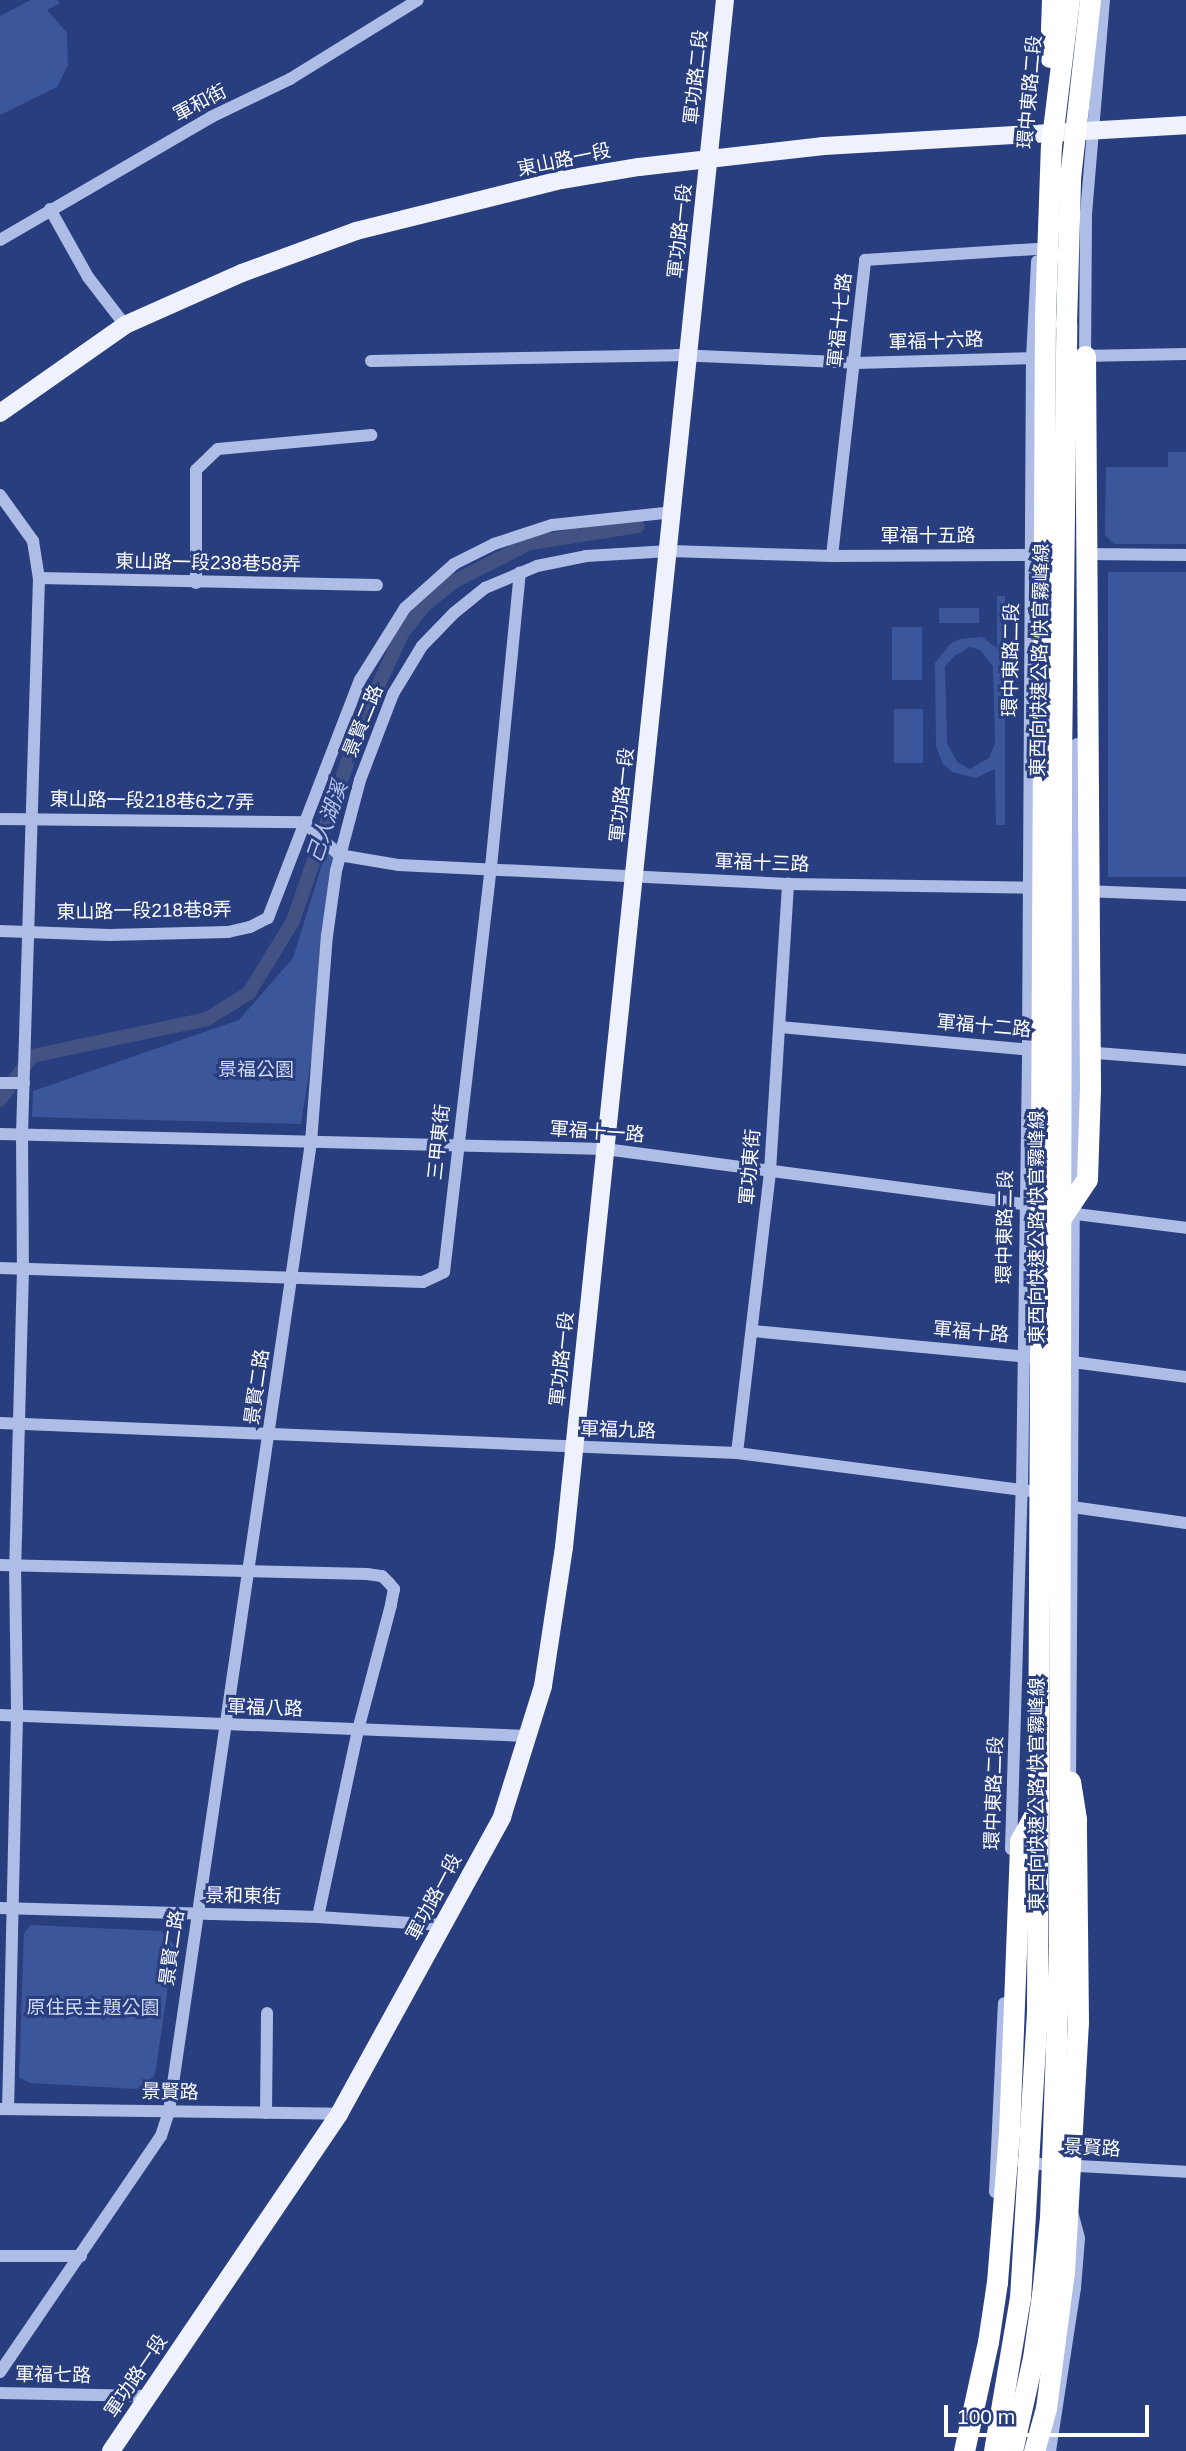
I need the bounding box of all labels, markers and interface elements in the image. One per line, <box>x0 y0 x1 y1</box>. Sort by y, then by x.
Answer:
street label: 軍功路二段 <box>680 29 712 125</box>
street label: 環中東路二段 <box>1014 34 1046 150</box>
street label: 軍和街 <box>169 80 231 126</box>
street label: 東山路一段 <box>515 139 613 181</box>
street label: 軍功路一段 <box>664 183 696 279</box>
street label: 軍福十七路 <box>824 272 856 368</box>
street label: 軍福十六路 <box>888 328 984 354</box>
street label: 軍福十五路 <box>881 525 975 547</box>
street label: 東西向快速公路 快官霧峰線 <box>1027 543 1053 777</box>
street label: 東山路一段238巷58弄 <box>115 550 301 576</box>
street label: 環中東路二段 <box>999 603 1023 717</box>
street label: 景賢二路 <box>338 681 388 761</box>
street label: 軍功路一段 <box>606 747 638 843</box>
water label: 己人湖溪 <box>301 778 353 866</box>
street label: 東山路一段218巷6之7弄 <box>49 788 255 814</box>
street label: 軍福十三路 <box>714 850 810 876</box>
street label: 東山路一段218巷8弄 <box>56 898 232 924</box>
street label: 軍福十二路 <box>936 1011 1032 1041</box>
park label: 景福公園 <box>218 1059 294 1081</box>
street label: 三甲東街 <box>424 1103 454 1181</box>
street label: 東西向快速公路 快官霧峰線 <box>1026 1110 1048 1344</box>
street label: 軍福十一路 <box>549 1117 645 1147</box>
street label: 軍功東街 <box>735 1128 765 1206</box>
street label: 環中東路二段 <box>993 1170 1017 1284</box>
street label: 軍功路一段 <box>546 1311 578 1407</box>
street label: 軍福十路 <box>932 1317 1010 1347</box>
street label: 景賢二路 <box>240 1348 274 1426</box>
street label: 軍福九路 <box>580 1417 656 1443</box>
street label: 東西向快速公路 快官霧峰線 <box>1026 1677 1048 1911</box>
street label: 軍福八路 <box>227 1695 303 1721</box>
street label: 環中東路二段 <box>981 1736 1007 1850</box>
street label: 軍功路一段 <box>402 1850 466 1944</box>
street label: 景和東街 <box>205 1884 281 1908</box>
street label: 景賢二路 <box>155 1909 189 1987</box>
park label: 原住民主題公園 <box>27 1997 159 2019</box>
street label: 景賢路 <box>141 2080 199 2104</box>
street label: 景賢路 <box>1063 2135 1121 2161</box>
street label: 軍功路一段 <box>100 2330 172 2422</box>
street label: 軍福七路 <box>15 2363 91 2387</box>
scale bar <box>948 2392 1153 2436</box>
text: 100 m <box>957 2405 1015 2428</box>

